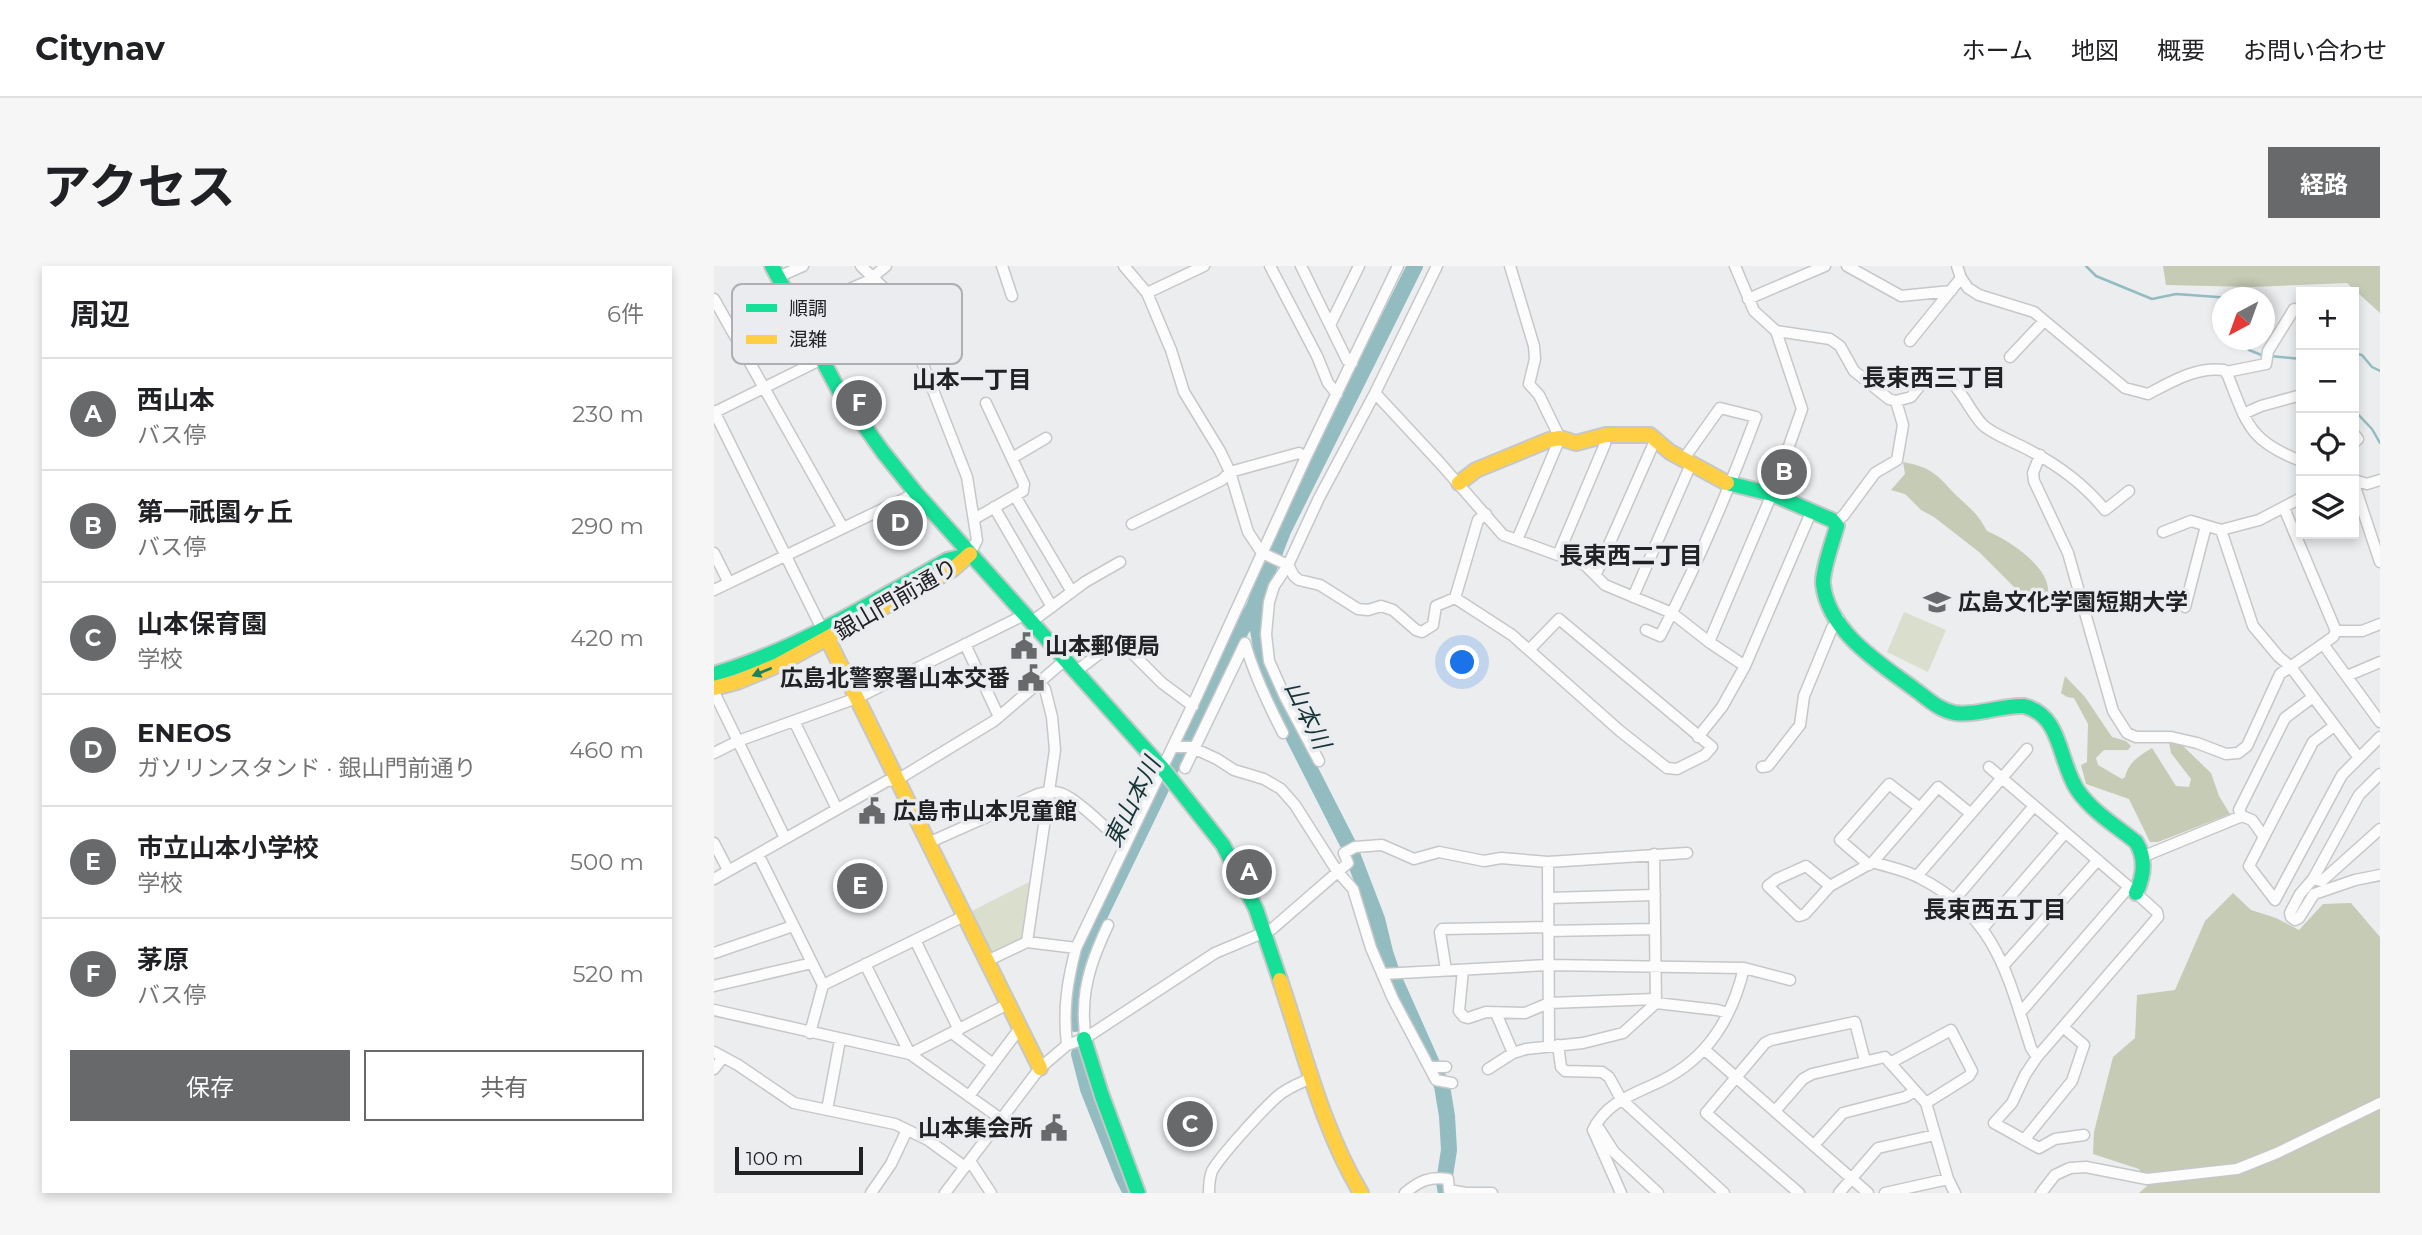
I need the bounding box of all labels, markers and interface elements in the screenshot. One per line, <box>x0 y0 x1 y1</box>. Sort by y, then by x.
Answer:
text: Citynav <box>35 28 165 68</box>
text: ホーム <box>1962 36 2033 65</box>
text: 地図 <box>2071 36 2119 65</box>
text: 概要 <box>2157 36 2205 65</box>
text: お問い合わせ <box>2243 36 2387 65</box>
button: 経路 <box>2268 147 2380 218</box>
text: アクセス <box>42 157 236 216</box>
legend <box>732 284 962 364</box>
north arrow <box>2212 287 2275 350</box>
map controls <box>2296 287 2359 539</box>
button: + <box>2296 287 2359 350</box>
text: 周辺 <box>70 296 130 333</box>
text: 順調 <box>789 297 827 320</box>
text: 6件 <box>607 300 644 328</box>
text: 混雑 <box>789 328 827 351</box>
button: − <box>2296 350 2359 413</box>
district label: 長束西三丁目 <box>1862 363 2006 392</box>
district label: 山本一丁目 <box>912 365 1032 394</box>
pin: F <box>836 377 882 429</box>
text: 西山本 <box>137 384 215 416</box>
text: A <box>84 400 102 428</box>
text: 230 m <box>572 400 644 428</box>
button: locate <box>2296 413 2359 476</box>
text: バス停 <box>137 421 206 449</box>
pin: B <box>1761 446 1807 498</box>
button: layers <box>2296 476 2359 539</box>
text: 第一祇園ヶ丘 <box>137 496 293 528</box>
pin: D <box>877 497 923 549</box>
text: B <box>84 512 102 540</box>
text: 290 m <box>571 512 644 540</box>
text: バス停 <box>137 533 206 561</box>
district label: 長束西二丁目 <box>1559 541 1703 570</box>
street label: 銀山門前通り <box>829 552 963 646</box>
school or university icon: 広島文化学園短期大学 <box>1922 587 1952 617</box>
place label: 広島文化学園短期大学 <box>1958 588 2188 616</box>
text: 山本保育園 <box>137 608 267 640</box>
text: C <box>85 624 101 652</box>
text: 420 m <box>570 624 644 652</box>
public building icon: 山本郵便局 <box>1009 631 1039 661</box>
place label: 山本郵便局 <box>1045 632 1160 660</box>
text: 学校 <box>137 645 183 673</box>
your location <box>1445 645 1479 679</box>
public building icon: 広島北警察署山本交番 <box>1016 663 1046 693</box>
place label: 広島北警察署山本交番 <box>780 664 1010 692</box>
one-way arrow <box>751 666 772 677</box>
water label: 山本川 <box>1279 676 1338 756</box>
text: ENEOS <box>137 717 231 749</box>
text: D <box>84 736 103 764</box>
text: 460 m <box>569 736 644 764</box>
water label: 東山本川 <box>1098 750 1167 851</box>
text: ガソリンスタンド · 銀山門前通り <box>137 754 476 782</box>
public building icon: 広島市山本児童館 <box>857 796 887 826</box>
place label: 広島市山本児童館 <box>893 797 1077 825</box>
text: 市立山本小学校 <box>137 832 319 864</box>
pin: A <box>1226 846 1272 898</box>
text: E <box>85 848 101 876</box>
text: 500 m <box>570 848 644 876</box>
pin: E <box>837 860 883 912</box>
text: 学校 <box>137 869 183 897</box>
district label: 長束西五丁目 <box>1923 895 2067 924</box>
text: 茅原 <box>137 944 189 976</box>
text: F <box>86 960 100 988</box>
text: 520 m <box>572 960 644 988</box>
text: バス停 <box>137 981 206 1009</box>
button: 保存 <box>70 1050 350 1121</box>
button: 共有 <box>364 1050 644 1121</box>
pin: C <box>1167 1098 1213 1150</box>
public building icon: 山本集会所 <box>1039 1113 1069 1143</box>
place label: 山本集会所 <box>918 1114 1033 1142</box>
scale bar <box>735 1144 863 1176</box>
text: 100 m <box>746 1147 803 1170</box>

